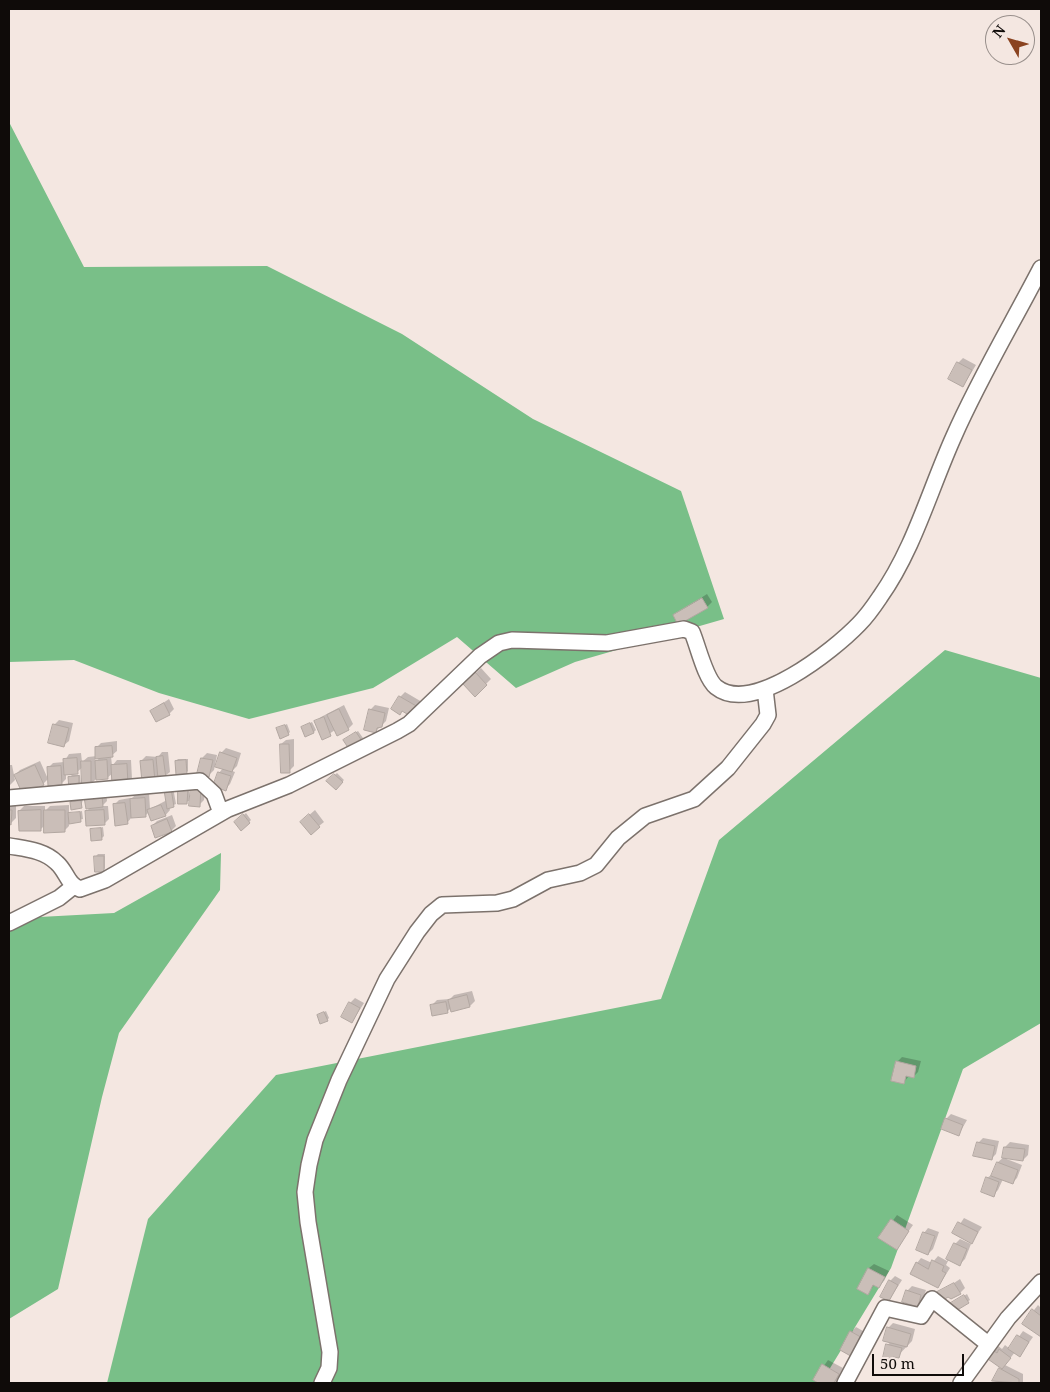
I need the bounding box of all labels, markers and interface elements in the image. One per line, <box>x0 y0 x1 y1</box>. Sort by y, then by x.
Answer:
north arrow <box>985 15 1035 65</box>
text: N <box>988 21 1009 41</box>
scale bar <box>875 1344 968 1376</box>
text: 50 m <box>880 1353 915 1373</box>

